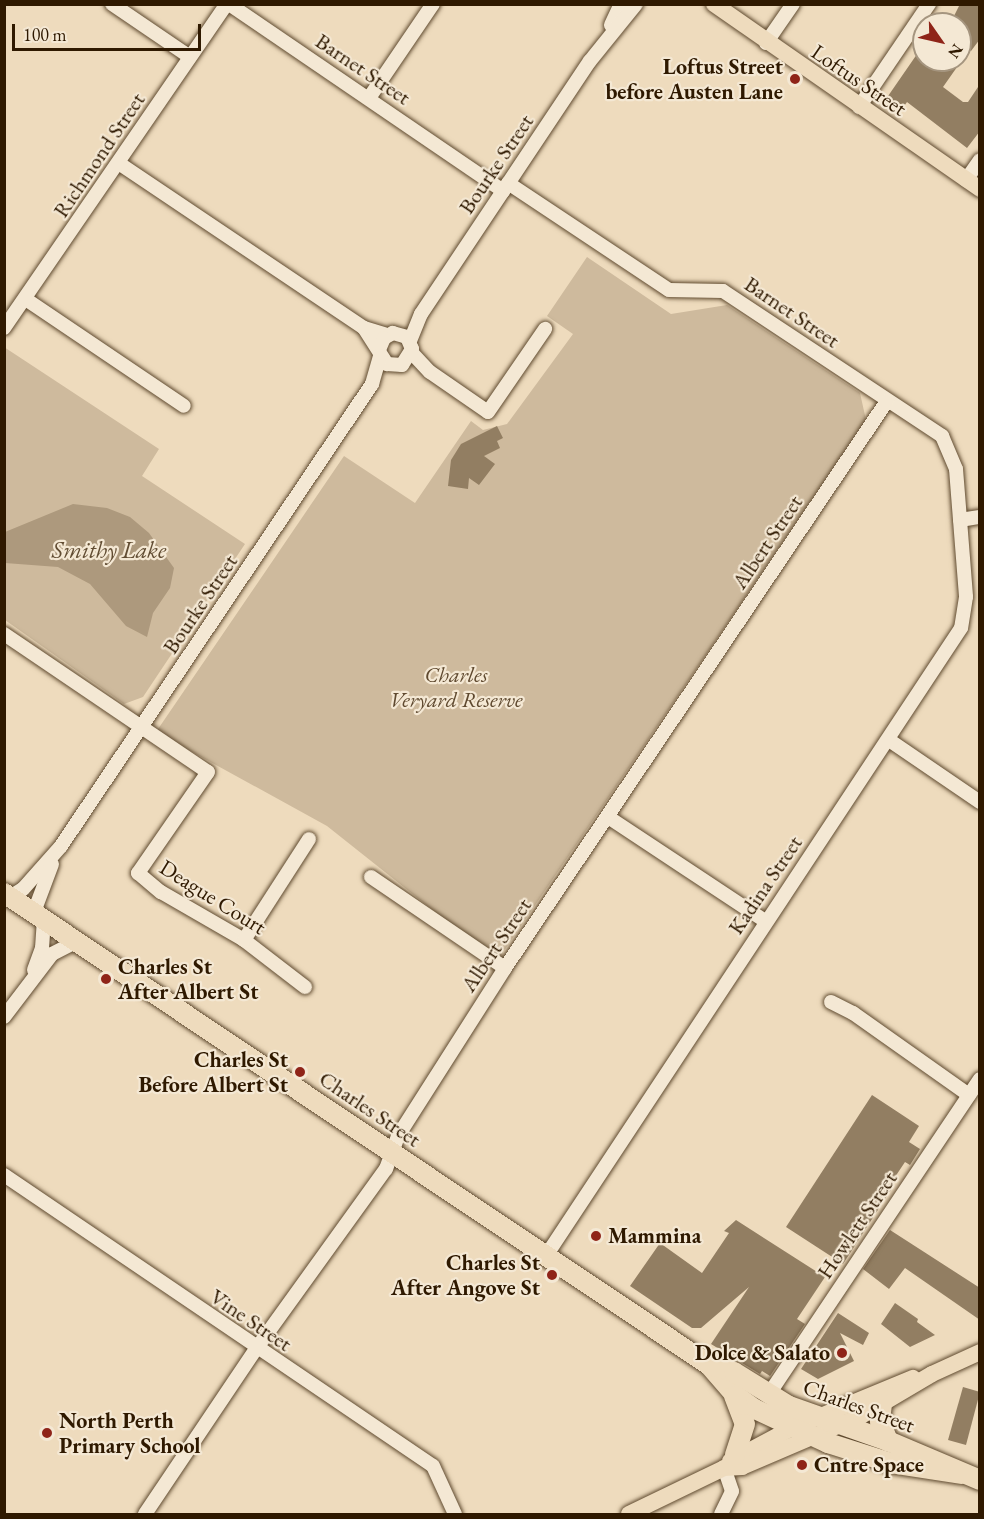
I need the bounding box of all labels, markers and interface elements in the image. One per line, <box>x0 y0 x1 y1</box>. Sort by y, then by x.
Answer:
scale bar <box>15 12 204 50</box>
north arrow <box>912 12 972 72</box>
text: 100 m <box>23 23 67 46</box>
street label: Barnet Street <box>310 28 416 110</box>
street label: Loftus Street <box>806 39 912 121</box>
text: N <box>943 40 968 62</box>
place label: Loftus Street before Austen Lane <box>605 53 783 104</box>
marker: Loftus Street before Austen Lane <box>788 72 802 86</box>
street label: Richmond Street <box>48 88 150 222</box>
street label: Bourke Street <box>453 109 539 219</box>
street label: Barnet Street <box>739 271 845 353</box>
street label: Albert Street <box>726 490 808 594</box>
water label: Smithy Lake <box>52 536 166 564</box>
street label: Bourke Street <box>157 549 243 659</box>
park label: Charles Veryard Reserve <box>390 661 522 712</box>
street label: Kadina Street <box>722 831 808 939</box>
street label: Deague Court <box>155 854 271 940</box>
street label: Albert Street <box>455 893 537 997</box>
place label: Charles St After Albert St <box>118 953 258 1004</box>
marker: Charles St After Albert St <box>99 972 113 986</box>
place label: Charles St Before Albert St <box>138 1046 288 1098</box>
marker: Charles St Before Albert St <box>293 1065 307 1079</box>
street label: Charles Street <box>314 1065 426 1153</box>
street label: Howlett Street <box>811 1166 903 1284</box>
place label: Mammina <box>608 1223 701 1249</box>
marker: Mammina <box>589 1229 603 1243</box>
place label: Charles St After Angove St <box>391 1249 540 1300</box>
marker: Charles St After Angove St <box>545 1268 559 1282</box>
street label: Vine Street <box>205 1283 297 1357</box>
place label: Dolce & Salato <box>695 1340 830 1366</box>
marker: Dolce & Salato <box>835 1346 849 1360</box>
street label: Charles Street <box>800 1374 918 1438</box>
place label: North Perth Primary School <box>59 1407 201 1458</box>
marker: North Perth Primary School <box>40 1426 54 1440</box>
place label: Cntre Space <box>814 1452 924 1478</box>
marker: Cntre Space <box>795 1458 809 1472</box>

